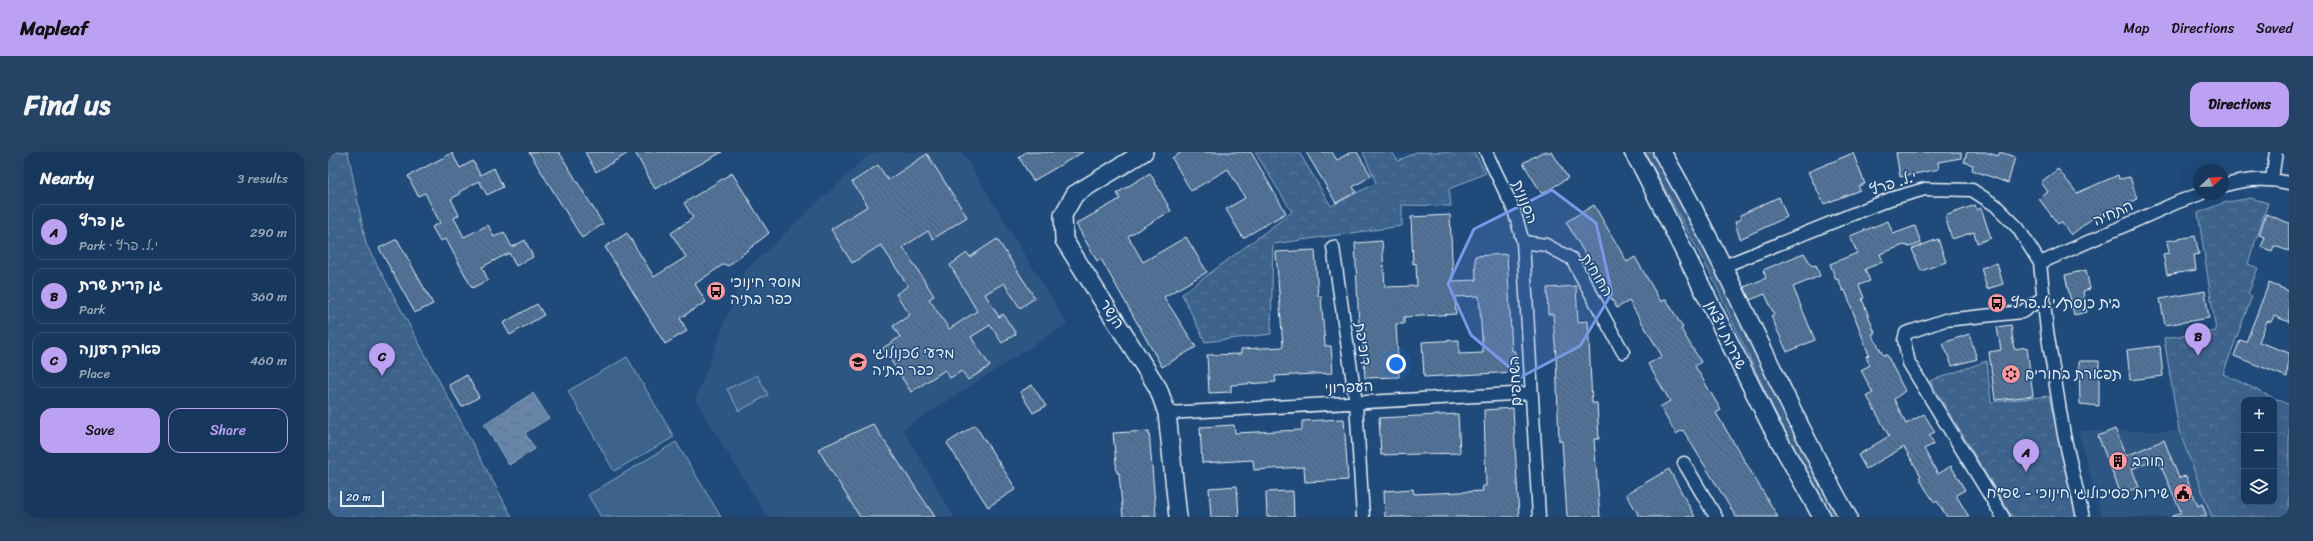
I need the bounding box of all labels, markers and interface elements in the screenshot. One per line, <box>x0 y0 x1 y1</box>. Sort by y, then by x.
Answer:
text: Mapleaf <box>20 12 88 45</box>
text: Map <box>2123 16 2149 41</box>
text: Directions <box>2171 16 2234 41</box>
text: Saved <box>2256 16 2293 41</box>
text: Find us <box>24 80 111 129</box>
button: Directions <box>2190 82 2289 127</box>
text: Nearby <box>40 163 94 193</box>
street label: י.ל. פרץ <box>1866 163 1920 203</box>
north arrow <box>2193 164 2229 200</box>
text: 3 results <box>237 167 288 190</box>
street label: הסנונית <box>1505 176 1545 228</box>
street label: התחיה <box>2088 193 2138 233</box>
text: גן פרץ <box>79 208 125 234</box>
text: A <box>50 221 58 244</box>
text: 290 m <box>250 221 287 244</box>
text: Park · י.ל. פרץ <box>79 234 158 257</box>
street label: החוחית <box>1574 248 1620 302</box>
place label: מוסד חינוכי כפר בתיה <box>730 269 801 312</box>
text: גן קרית שרת <box>79 272 163 298</box>
bus stop icon: מוסד חינוכי כפר בתיה <box>705 280 727 302</box>
text: B <box>50 285 58 308</box>
text: 360 m <box>251 285 287 308</box>
place label: בית כנסת/י.ל.פרץ <box>2011 290 2121 316</box>
bus stop icon: בית כנסת/י.ל.פרץ <box>1986 292 2008 314</box>
street label: הנשר <box>1092 294 1132 334</box>
street label: שדרות ויצמן <box>1698 296 1754 374</box>
text: Park <box>79 298 106 321</box>
street label: דוכיפת <box>1347 320 1379 367</box>
pin: B <box>2185 323 2211 356</box>
text: פארק רעננה <box>79 336 161 362</box>
place label: מדעי טכנולוגי כפר בתיה <box>872 340 955 383</box>
pin: C <box>369 343 395 376</box>
text: C <box>50 349 58 372</box>
text: 460 m <box>250 349 287 372</box>
school or university icon: מדעי טכנולוגי כפר בתיה <box>847 351 869 373</box>
your location <box>1386 354 1406 374</box>
street label: השחפים <box>1501 355 1529 407</box>
place label: תפארת בחורים <box>2025 361 2122 387</box>
text: Place <box>79 362 110 385</box>
synagogue icon: תפארת בחורים <box>2000 363 2022 385</box>
street label: העפרוני <box>1324 373 1374 401</box>
map controls <box>2241 397 2277 505</box>
button: + <box>2241 397 2277 433</box>
button: Save <box>40 408 160 453</box>
button: Share <box>168 408 288 453</box>
button: − <box>2241 433 2277 469</box>
pin: A <box>2013 439 2039 472</box>
place label: חורב <box>2132 448 2164 474</box>
building icon: חורב <box>2107 450 2129 472</box>
button: layers <box>2241 469 2277 505</box>
place label: שירות פסיכולוגי חינוכי - שפ"ח <box>1986 480 2169 506</box>
public building icon: שירות פסיכולוגי חינוכי - שפ"ח <box>2172 482 2194 504</box>
text: 20 m <box>346 488 371 507</box>
scale bar <box>340 489 384 508</box>

